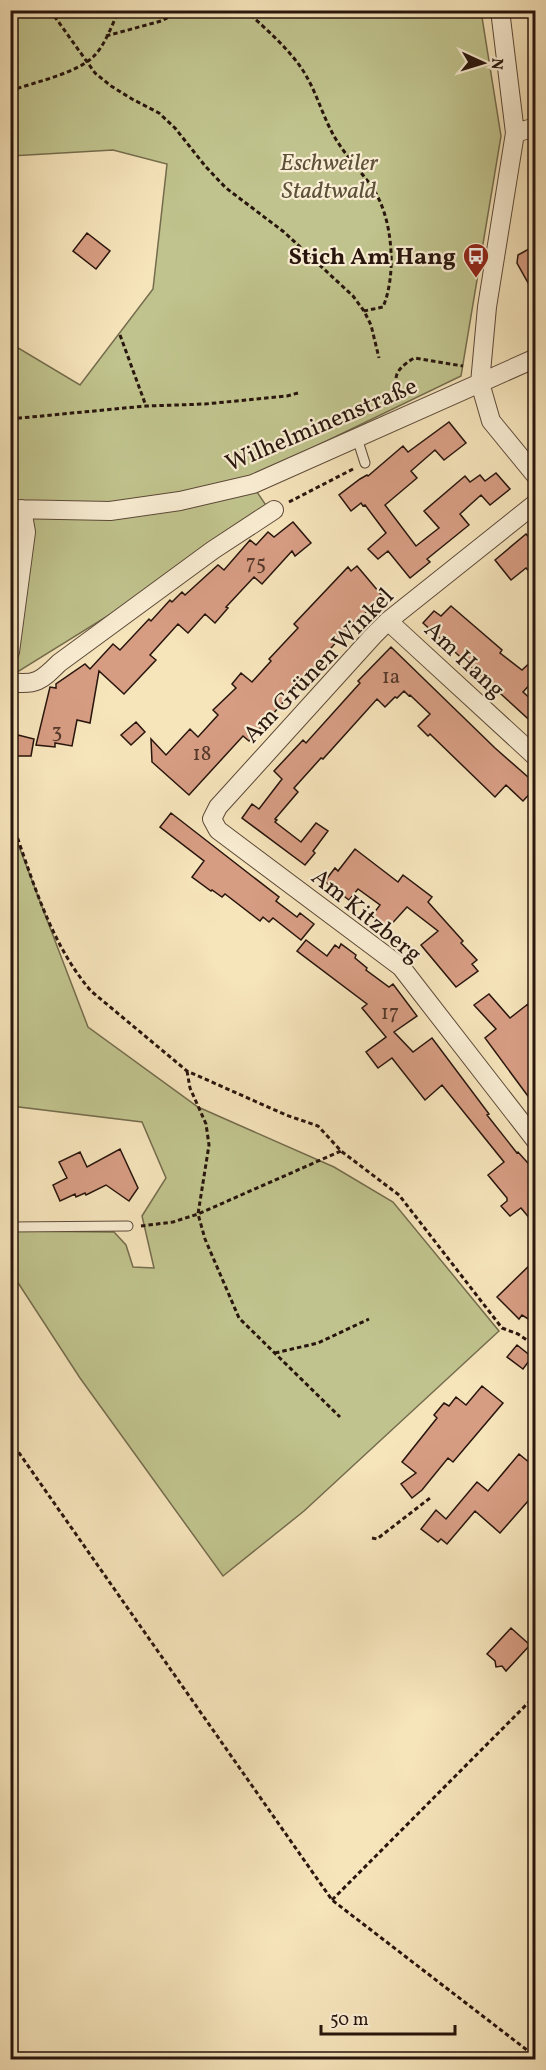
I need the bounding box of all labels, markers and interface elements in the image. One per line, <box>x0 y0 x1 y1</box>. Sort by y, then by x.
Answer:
north arrow <box>453 33 513 93</box>
text: N <box>485 57 507 71</box>
park label: Eschweiler Stadtwald <box>280 147 379 209</box>
place label: Stich Am Hang <box>288 241 456 275</box>
bus stop icon: Stich Am Hang <box>461 241 491 279</box>
street label: Wilhelminenstraße <box>221 370 423 482</box>
house number: 75 <box>246 549 266 578</box>
street label: Am Grünen Winkel <box>236 581 403 752</box>
street label: Am Hang <box>416 614 512 707</box>
house number: 1a <box>382 663 400 692</box>
house number: 3 <box>52 717 62 746</box>
house number: 18 <box>193 740 211 769</box>
street label: Am Kitzberg <box>303 861 428 972</box>
house number: 17 <box>381 999 399 1028</box>
scale bar <box>321 1998 454 2036</box>
text: 50 m <box>330 2008 369 2033</box>

